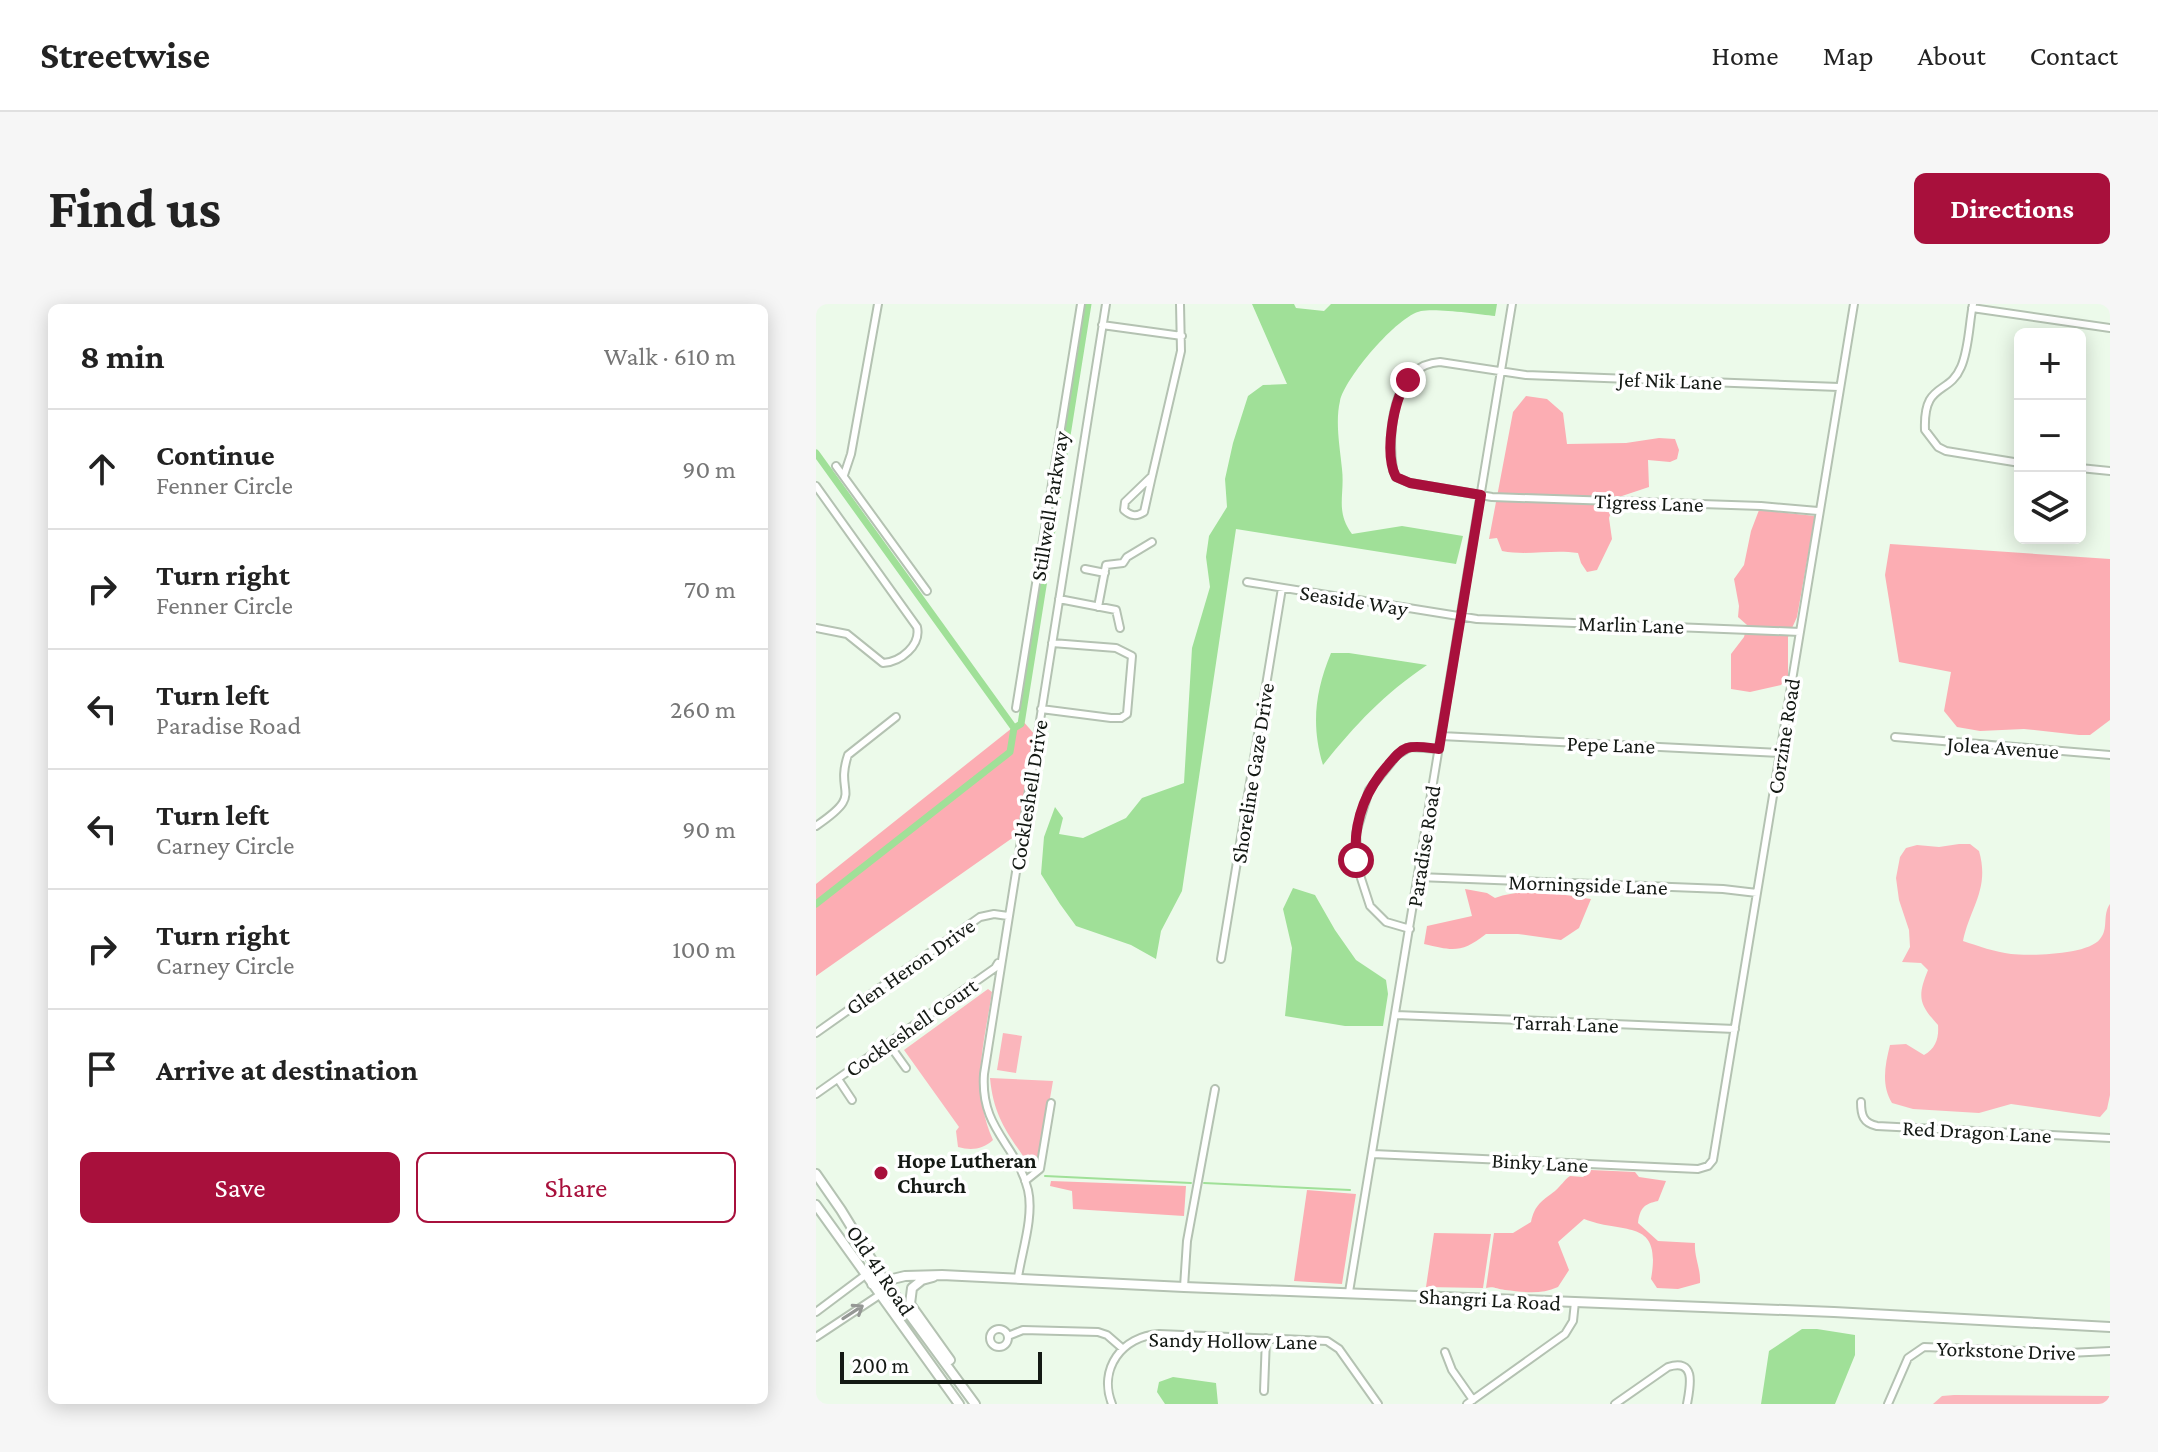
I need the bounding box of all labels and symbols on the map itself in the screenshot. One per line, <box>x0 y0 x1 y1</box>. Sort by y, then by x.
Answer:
route end <box>1390 362 1426 398</box>
street label: Jef Nik Lane <box>1615 366 1723 395</box>
street label: Stillwell Parkway <box>1025 429 1074 583</box>
street label: Tigress Lane <box>1594 488 1704 517</box>
street label: Seaside Way <box>1298 580 1411 622</box>
street label: Marlin Lane <box>1577 610 1685 639</box>
street label: Corzine Road <box>1762 676 1805 796</box>
street label: Shoreline Gaze Drive <box>1226 681 1279 865</box>
street label: Cockleshell Drive <box>1004 718 1053 872</box>
street label: Pepe Lane <box>1566 730 1656 759</box>
street label: Jolea Avenue <box>1944 731 2060 764</box>
street label: Paradise Road <box>1402 783 1446 909</box>
route start <box>1338 842 1374 878</box>
street label: Morningside Lane <box>1508 869 1668 900</box>
street label: Glen Heron Drive <box>841 913 979 1020</box>
street label: Cockleshell Court <box>841 972 983 1082</box>
street label: Tarrah Lane <box>1513 1009 1619 1038</box>
street label: Red Dragon Lane <box>1902 1115 2052 1148</box>
street label: Binky Lane <box>1491 1147 1589 1178</box>
place label: Hope Lutheran Church <box>897 1148 1037 1198</box>
marker: Hope Lutheran Church <box>872 1164 890 1182</box>
street label: Old 41 Road <box>841 1220 920 1321</box>
street label: Shangri La Road <box>1418 1283 1562 1316</box>
one-way arrow <box>841 1304 864 1320</box>
street label: Sandy Hollow Lane <box>1148 1327 1318 1354</box>
street label: Yorkstone Drive <box>1936 1336 2076 1365</box>
scale bar <box>840 1348 1042 1384</box>

